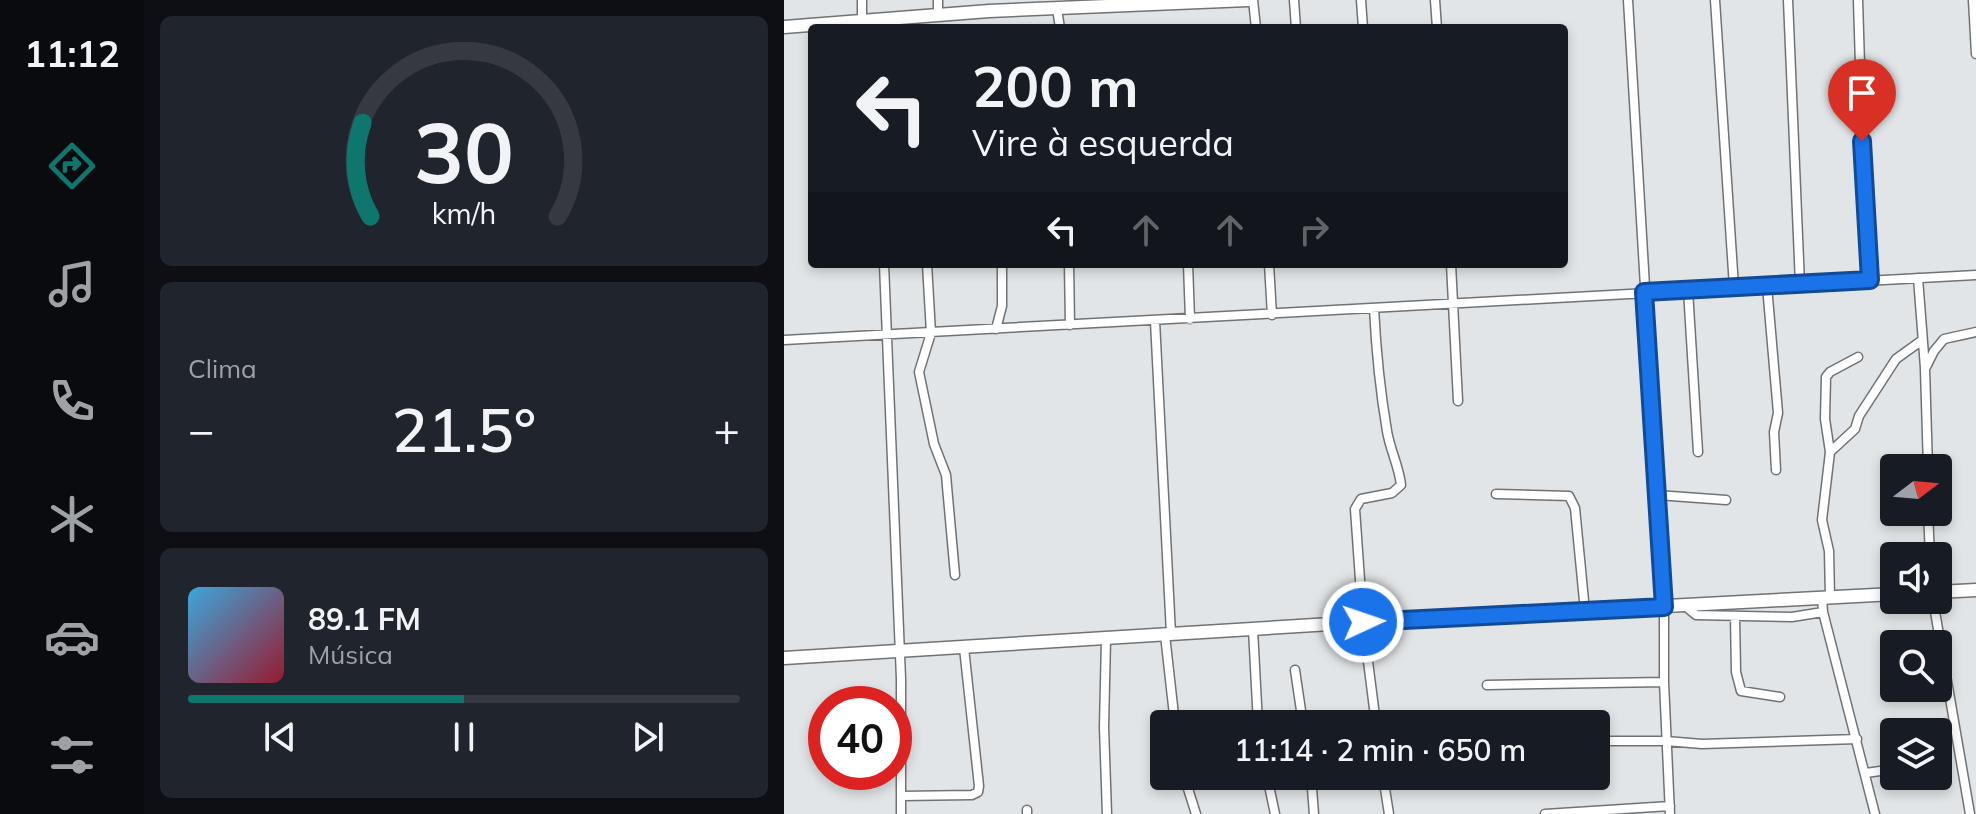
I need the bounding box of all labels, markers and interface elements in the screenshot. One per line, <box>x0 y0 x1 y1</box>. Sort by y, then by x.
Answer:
text: 11:12 <box>24 31 120 76</box>
text: 200 m <box>972 51 1139 121</box>
icon: left <box>840 56 944 160</box>
pin <box>1828 59 1896 141</box>
icon: arrive <box>1840 71 1884 115</box>
text: 30 <box>414 99 514 204</box>
text: Vire à esquerda <box>972 120 1234 165</box>
icon: directions <box>44 138 100 194</box>
text: km/h <box>432 195 496 231</box>
icon: left <box>1040 208 1084 252</box>
icon: ahead <box>1124 208 1168 252</box>
icon: ahead <box>1208 208 1252 252</box>
icon: right <box>1292 208 1336 252</box>
icon: music <box>44 256 100 312</box>
text: Clima <box>188 352 257 385</box>
icon: phone <box>44 373 100 429</box>
text: 21.5° <box>392 392 536 467</box>
text: − <box>188 402 214 457</box>
text: + <box>714 402 740 457</box>
north arrow <box>1880 454 1952 526</box>
map controls <box>1880 454 1952 790</box>
icon: climate <box>44 491 100 547</box>
button: sound <box>1880 542 1952 614</box>
position arrow <box>1321 580 1405 664</box>
text: 89.1 FM <box>308 600 421 638</box>
icon: car <box>44 609 100 665</box>
button: search <box>1880 630 1952 702</box>
text: Música <box>308 638 393 671</box>
speed limit sign: 40 <box>808 686 912 790</box>
icon: previous <box>258 715 302 759</box>
icon: pause <box>442 715 486 759</box>
icon: next <box>626 715 670 759</box>
button: layers <box>1880 718 1952 790</box>
icon: filters <box>44 727 100 783</box>
text: 11:14 · 2 min · 650 m <box>1234 731 1526 769</box>

